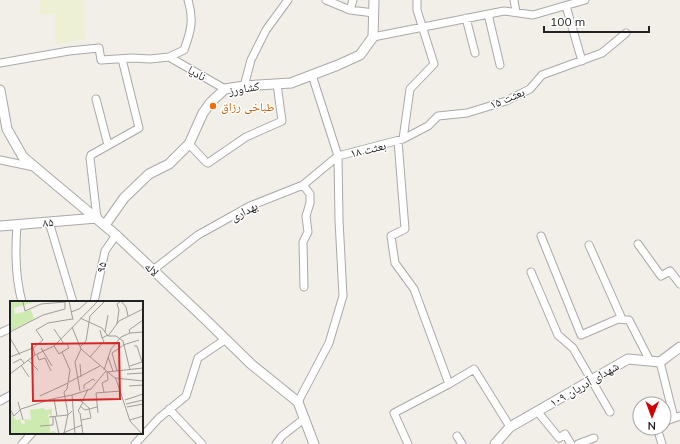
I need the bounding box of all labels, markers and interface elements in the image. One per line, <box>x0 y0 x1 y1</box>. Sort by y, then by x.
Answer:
scale bar <box>544 8 649 34</box>
text: 100 m <box>550 14 585 29</box>
street label: نادیا <box>185 62 209 84</box>
street label: کشاورز <box>227 78 260 98</box>
street label: بعثت ۱۵ <box>487 84 527 112</box>
place label: طباخی رزاق <box>221 99 274 114</box>
marker: طباخی رزاق <box>208 101 218 111</box>
street label: بعثت ۱۸ <box>349 137 388 161</box>
street label: بهداری <box>228 198 260 224</box>
street label: ۸۵ <box>42 214 54 230</box>
street label: لاله <box>142 259 162 279</box>
street label: ۹۵ <box>93 260 109 274</box>
inset map <box>10 301 143 434</box>
street label: شهدای آدریان ۱۰۹ <box>547 358 621 410</box>
north arrow <box>632 396 672 436</box>
text: N <box>648 419 656 433</box>

